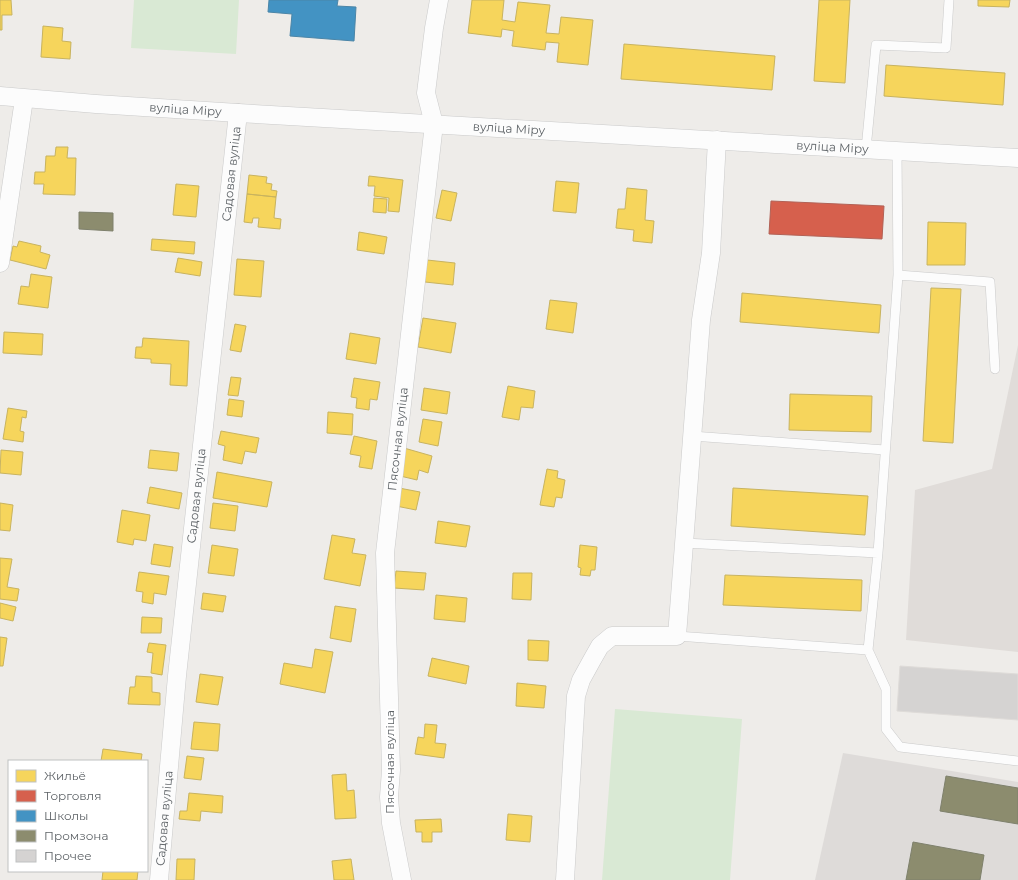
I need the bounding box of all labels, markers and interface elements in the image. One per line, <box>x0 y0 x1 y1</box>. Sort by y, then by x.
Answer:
street label: вуліца Міру <box>149 99 223 119</box>
street label: вуліца Міру <box>472 119 546 138</box>
street label: Садовая вуліца <box>218 125 244 222</box>
street label: вуліца Міру <box>796 137 869 156</box>
street label: Пясочная вуліца <box>384 386 411 492</box>
street label: Садовая вуліца <box>183 448 209 544</box>
street label: Пясочная вуліца <box>382 710 397 814</box>
legend <box>8 760 148 872</box>
text: Жильё <box>44 768 86 783</box>
street label: Садовая вуліца <box>152 770 176 866</box>
text: Торговля <box>44 788 101 803</box>
text: Школы <box>44 808 89 823</box>
text: Промзона <box>44 828 108 843</box>
text: Прочее <box>44 848 92 863</box>

